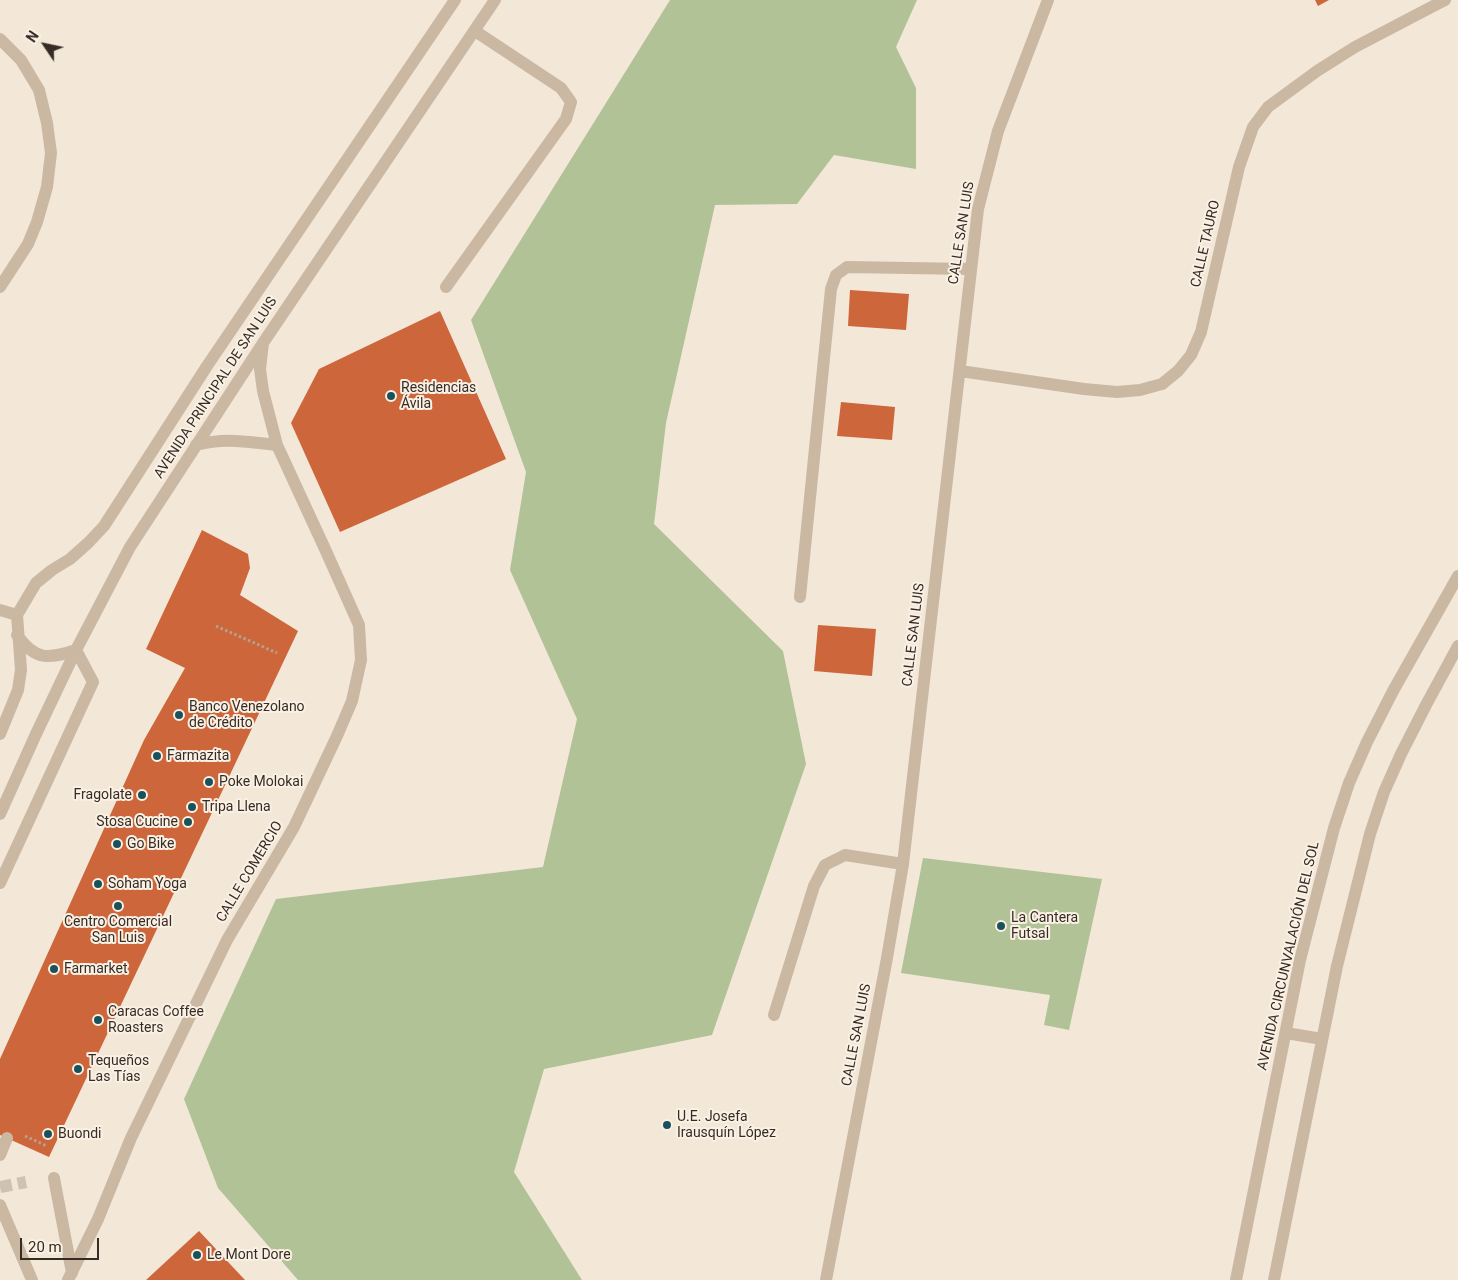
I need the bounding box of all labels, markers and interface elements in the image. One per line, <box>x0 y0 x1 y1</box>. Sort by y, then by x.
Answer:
north arrow <box>20 20 70 70</box>
text: N <box>23 28 42 45</box>
street label: CALLE SAN LUIS <box>946 180 978 286</box>
street label: CALLE TAURO <box>1188 199 1224 289</box>
street label: AVENIDA PRINCIPAL DE SAN LUIS <box>151 294 281 482</box>
place label: Residencias Ávila <box>401 380 476 412</box>
marker: Residencias Ávila <box>385 390 397 402</box>
street label: CALLE SAN LUIS <box>899 582 929 688</box>
place label: Banco Venezolano de Crédito <box>189 699 305 732</box>
marker: Banco Venezolano de Crédito <box>173 709 185 721</box>
place label: Farmazita <box>167 748 229 764</box>
marker: Farmazita <box>151 750 163 762</box>
place label: Poke Molokai <box>219 774 303 790</box>
marker: Poke Molokai <box>203 776 215 788</box>
place label: Fragolate <box>73 787 132 803</box>
marker: Fragolate <box>136 789 148 801</box>
place label: Tripa Llena <box>202 799 271 815</box>
marker: Tripa Llena <box>186 801 198 813</box>
place label: Stosa Cucine <box>96 814 178 830</box>
marker: Stosa Cucine <box>182 816 194 828</box>
street label: CALLE COMERCIO <box>213 818 287 926</box>
place label: Go Bike <box>127 836 175 852</box>
marker: Go Bike <box>111 838 123 850</box>
street label: AVENIDA CIRCUNVALACIÓN DEL SOL <box>1254 840 1324 1072</box>
place label: Soham Yoga <box>108 876 187 892</box>
marker: Soham Yoga <box>92 878 104 890</box>
marker: Centro Comercial San Luis <box>112 900 124 912</box>
place label: La Cantera Futsal <box>1011 910 1078 942</box>
place label: Centro Comercial San Luis <box>64 914 172 946</box>
marker: La Cantera Futsal <box>995 920 1007 932</box>
place label: Farmarket <box>64 961 127 977</box>
marker: Farmarket <box>48 963 60 975</box>
street label: CALLE SAN LUIS <box>839 982 875 1088</box>
place label: Caracas Coffee Roasters <box>108 1004 204 1036</box>
marker: Caracas Coffee Roasters <box>92 1014 104 1026</box>
place label: Tequeños Las Tías <box>88 1053 149 1086</box>
marker: Tequeños Las Tías <box>72 1063 84 1075</box>
place label: U.E. Josefa Irausquín López <box>677 1109 776 1142</box>
marker: U.E. Josefa Irausquín López <box>661 1119 673 1131</box>
place label: Buondi <box>58 1126 101 1142</box>
marker: Buondi <box>42 1128 54 1140</box>
scale bar <box>22 1228 101 1260</box>
text: 20 m <box>28 1238 62 1256</box>
place label: Le Mont Dore <box>207 1247 291 1263</box>
marker: Le Mont Dore <box>191 1249 203 1261</box>

